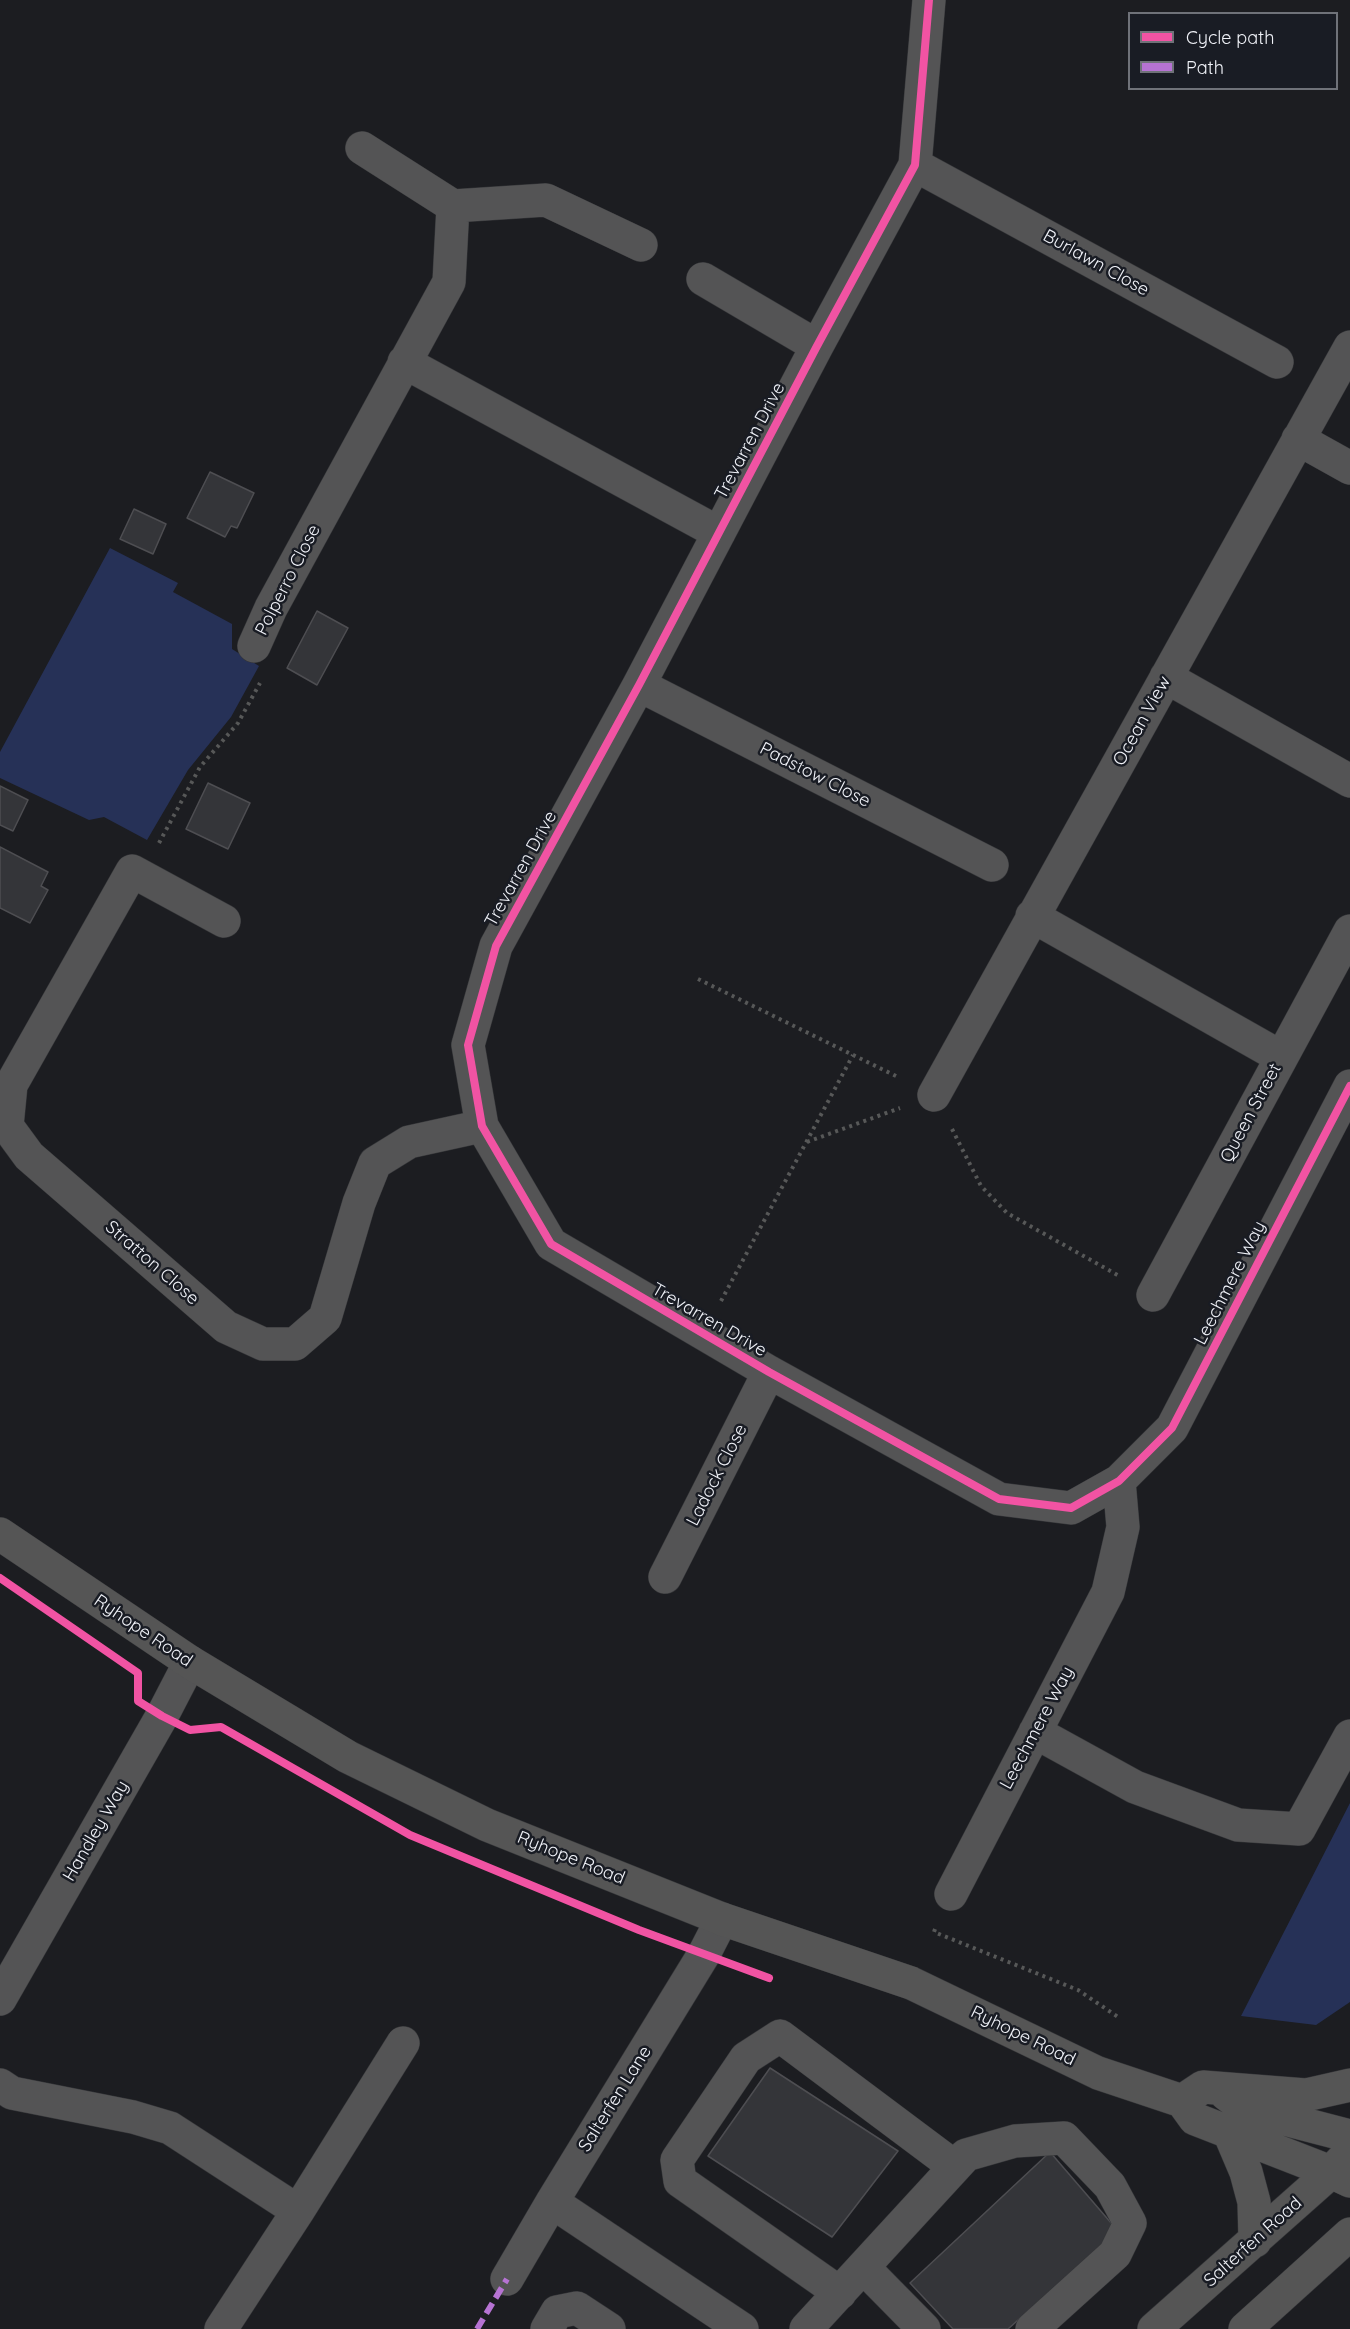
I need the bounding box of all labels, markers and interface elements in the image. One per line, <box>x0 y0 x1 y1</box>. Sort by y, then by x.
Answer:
legend <box>1128 12 1338 90</box>
text: Cycle path <box>1186 26 1274 49</box>
text: Path <box>1186 56 1224 79</box>
street label: Burlawn Close <box>1039 225 1153 301</box>
street label: Trevarren Drive <box>710 379 790 503</box>
street label: Polperro Close <box>251 521 325 639</box>
street label: Ocean View <box>1108 672 1176 770</box>
street label: Padstow Close <box>756 738 874 812</box>
street label: Trevarren Drive <box>480 807 562 931</box>
street label: Queen Street <box>1216 1060 1286 1166</box>
street label: Stratton Close <box>101 1216 203 1310</box>
street label: Leechmere Way <box>1189 1217 1271 1349</box>
street label: Trevarren Drive <box>648 1278 770 1362</box>
street label: Ladock Close <box>682 1420 752 1530</box>
street label: Ryhope Road <box>90 1590 196 1672</box>
street label: Leechmere Way <box>996 1663 1078 1793</box>
street label: Handley Way <box>58 1777 134 1885</box>
street label: Ryhope Road <box>514 1827 628 1889</box>
street label: Ryhope Road <box>967 2001 1079 2071</box>
street label: Salterfen Lane <box>574 2042 656 2156</box>
street label: Salterfen Road <box>1200 2192 1306 2292</box>

